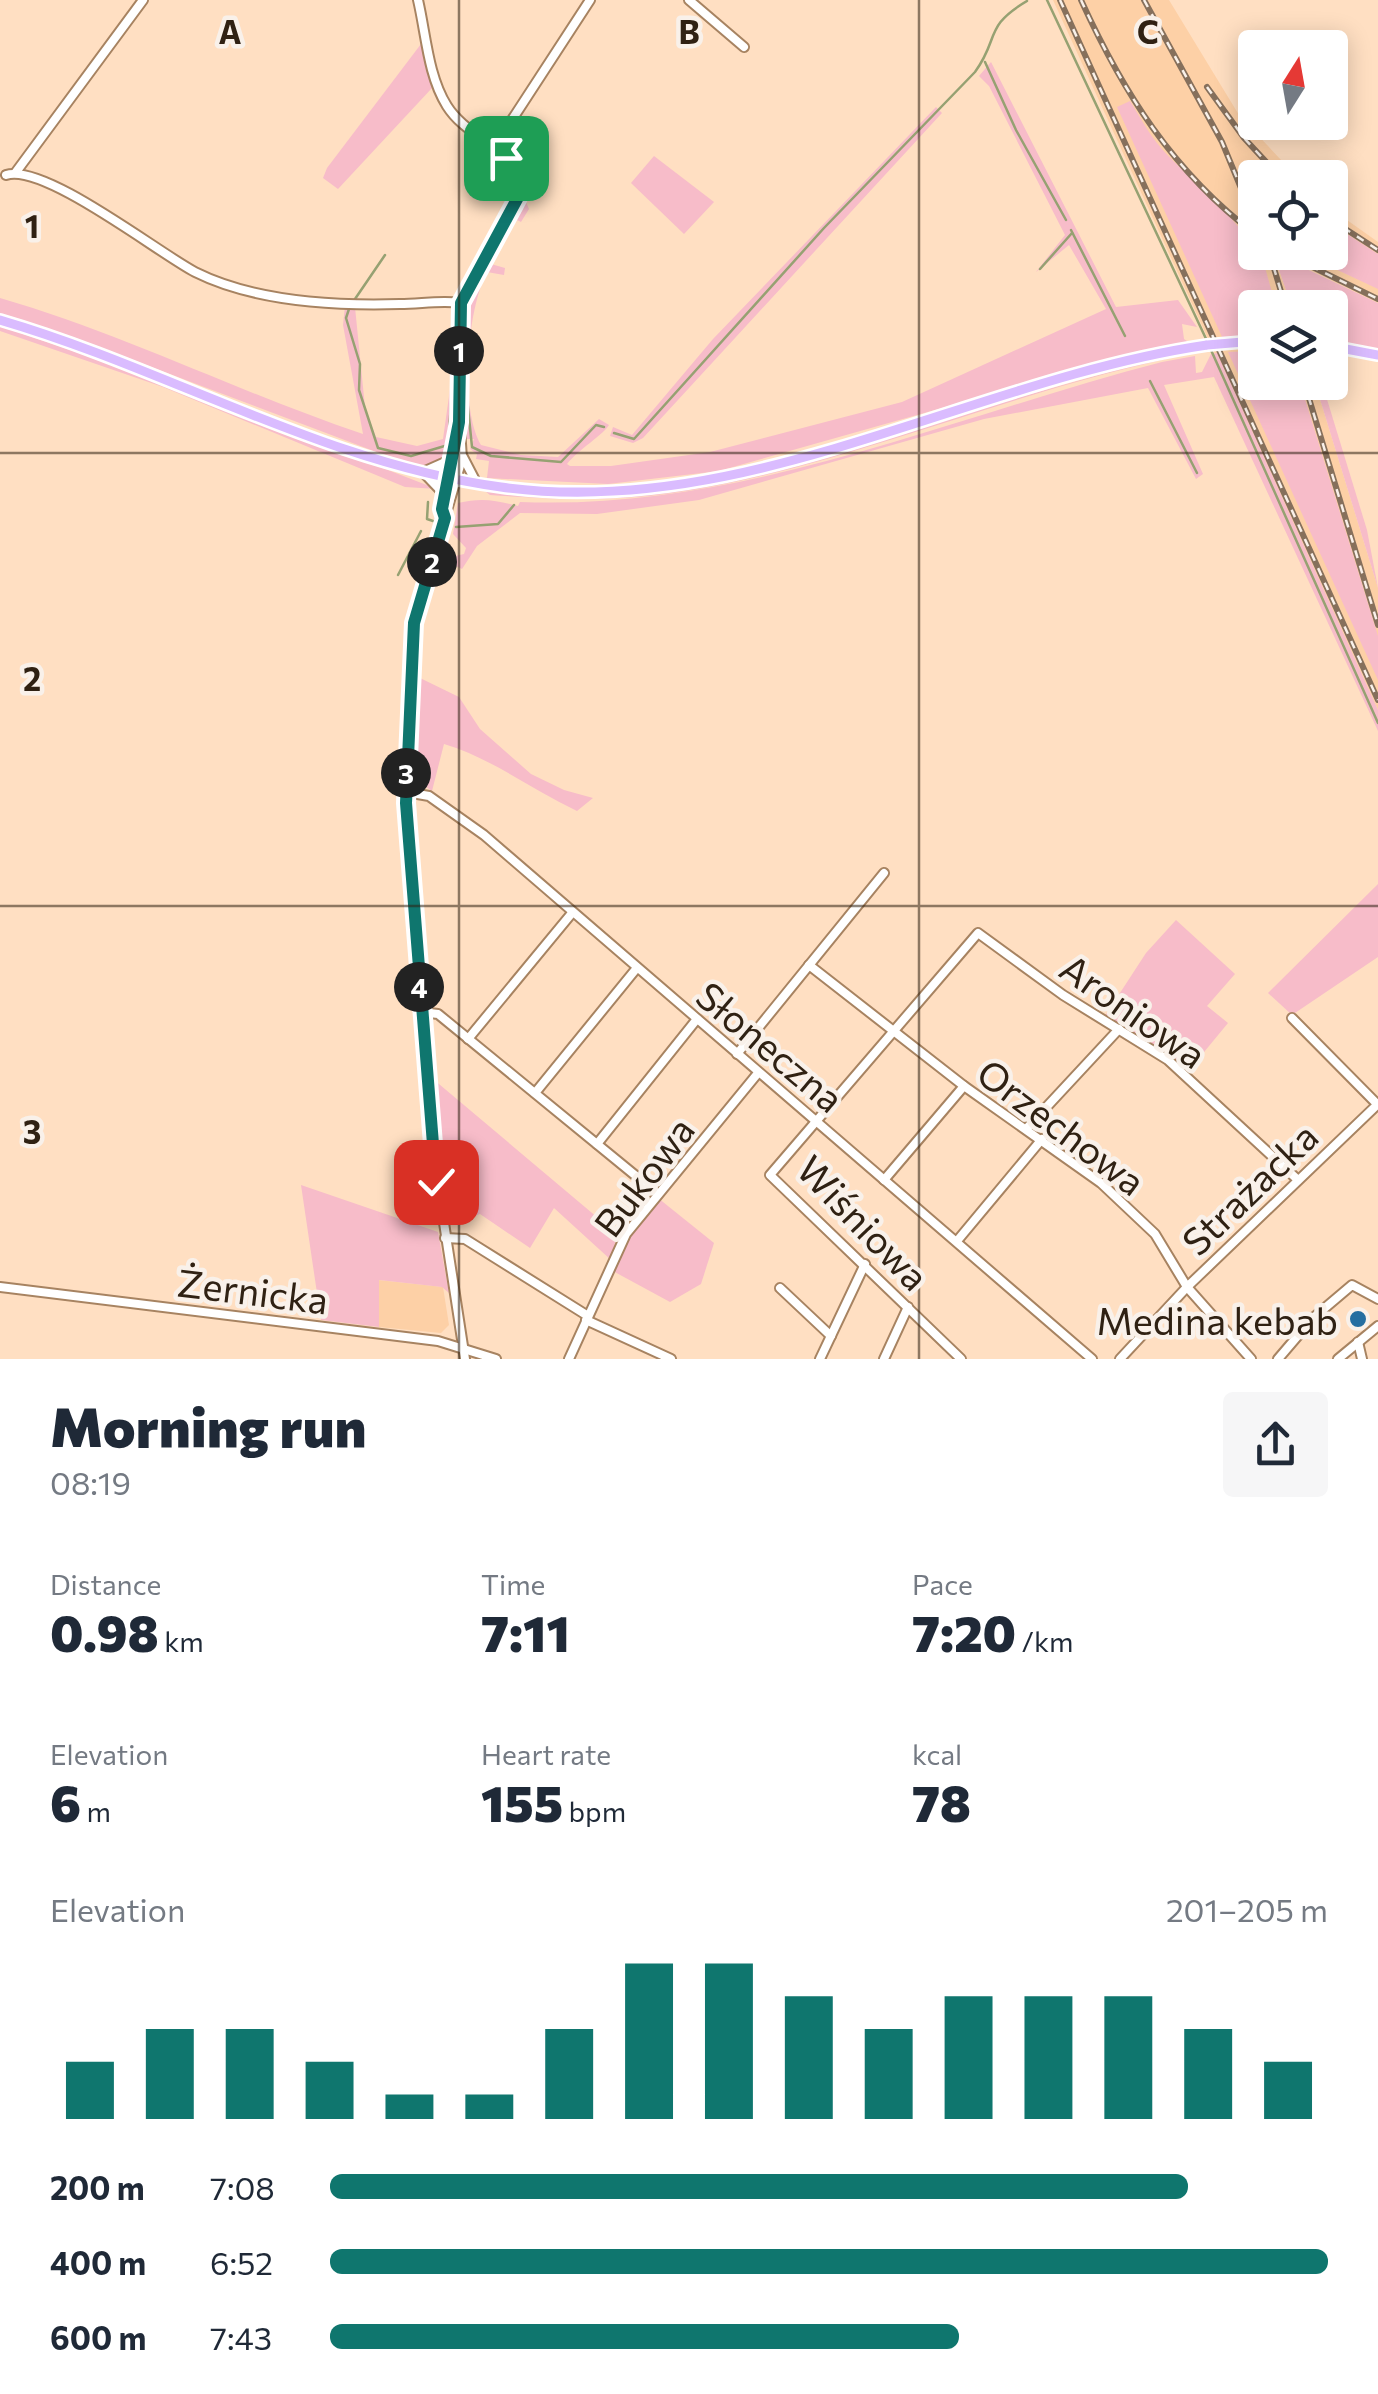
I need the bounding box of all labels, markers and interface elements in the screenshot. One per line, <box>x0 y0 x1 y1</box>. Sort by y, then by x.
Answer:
text: A <box>219 11 242 51</box>
text: B <box>678 11 700 51</box>
text: C <box>1137 11 1159 51</box>
north arrow <box>1238 30 1348 140</box>
map controls <box>1238 30 1348 400</box>
pin <box>464 116 549 201</box>
icon: arrive <box>479 131 534 186</box>
button: locate <box>1238 160 1348 270</box>
text: 1 <box>25 205 39 245</box>
button: layers <box>1238 290 1348 400</box>
pin: 1 <box>434 326 484 376</box>
text: 1 <box>453 334 465 368</box>
pin: 2 <box>407 537 457 587</box>
text: 2 <box>424 545 440 579</box>
text: 2 <box>23 658 41 698</box>
pin: 3 <box>381 748 431 798</box>
text: 3 <box>398 756 414 790</box>
street label: Aroniowa <box>1052 943 1216 1077</box>
pin: 4 <box>394 962 444 1012</box>
text: 4 <box>410 970 428 1004</box>
street label: Słoneczna <box>688 971 854 1121</box>
street label: Orzechowa <box>969 1048 1155 1204</box>
street label: Bukowa <box>583 1107 703 1245</box>
text: 3 <box>23 1111 41 1151</box>
street label: Strażacka <box>1171 1112 1327 1264</box>
pin <box>394 1140 479 1225</box>
street label: Wiśniowa <box>788 1145 940 1299</box>
icon: check <box>409 1155 464 1210</box>
street label: Żernicka <box>175 1257 331 1323</box>
place label: Medina kebab <box>1096 1296 1338 1343</box>
marker: Medina kebab <box>1347 1308 1369 1330</box>
text: Morning run <box>50 1391 366 1458</box>
button: share <box>1223 1392 1328 1497</box>
text: 08:19 <box>50 1462 131 1502</box>
text: Distance <box>50 1567 161 1601</box>
text: Time <box>481 1567 545 1601</box>
text: Pace <box>912 1567 973 1601</box>
text: 0.98 <box>50 1601 159 1662</box>
text: 7:11 <box>481 1601 570 1662</box>
text: 7:20 <box>912 1601 1016 1662</box>
text: km <box>159 1624 204 1658</box>
text: /km <box>1016 1624 1074 1658</box>
text: Elevation <box>50 1737 168 1771</box>
text: Heart rate <box>481 1737 611 1771</box>
text: kcal <box>912 1737 962 1771</box>
text: 6 <box>50 1771 81 1832</box>
text: 155 <box>481 1771 563 1832</box>
text: 78 <box>912 1771 971 1832</box>
text: m <box>81 1794 111 1828</box>
text: bpm <box>563 1794 626 1828</box>
text: Elevation <box>50 1889 185 1929</box>
text: 201–205 m <box>1166 1889 1328 1929</box>
text: 200 m <box>50 2167 145 2207</box>
text: 7:08 <box>210 2167 275 2207</box>
text: 400 m <box>50 2242 146 2282</box>
text: 6:52 <box>210 2242 273 2282</box>
text: 600 m <box>50 2317 146 2357</box>
text: 7:43 <box>210 2317 272 2357</box>

